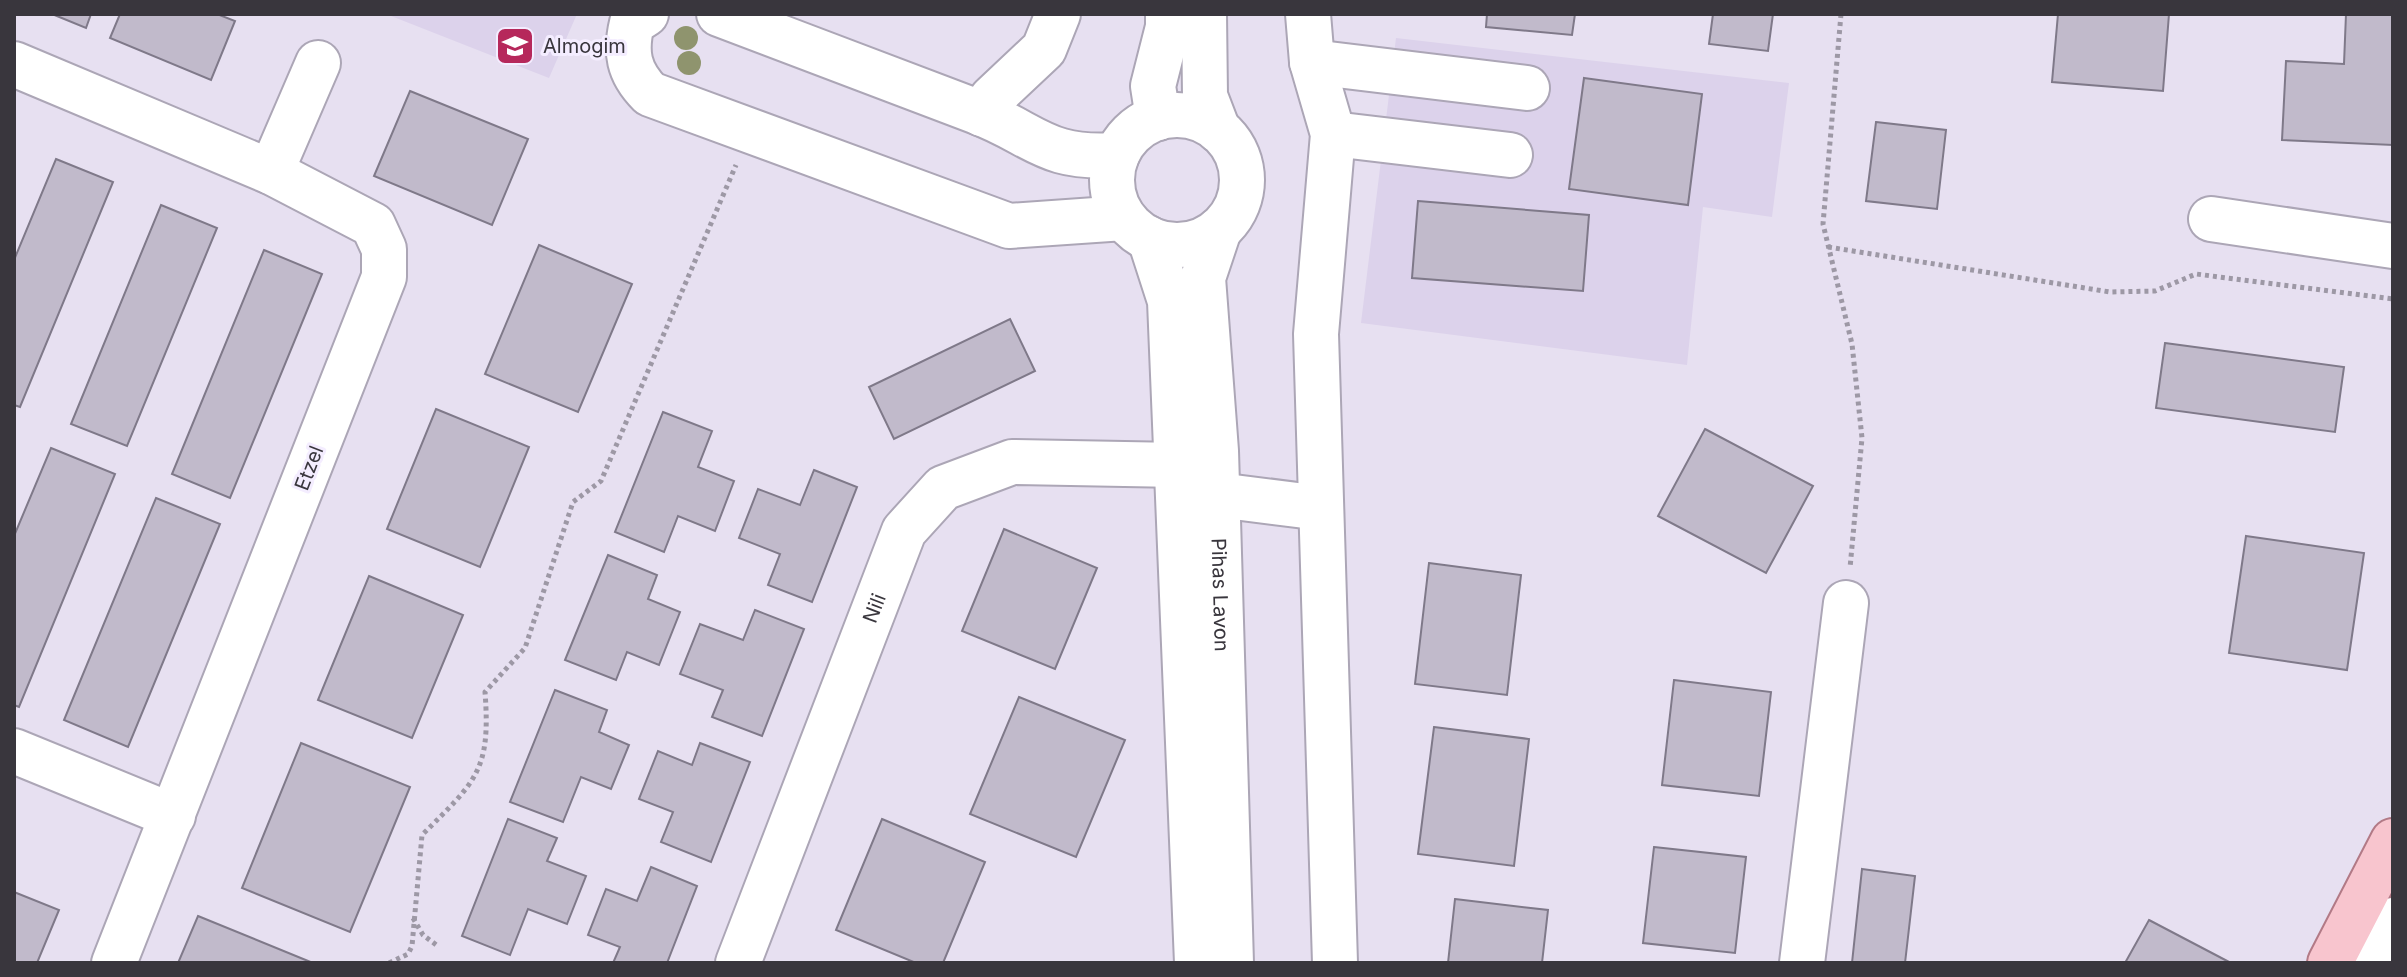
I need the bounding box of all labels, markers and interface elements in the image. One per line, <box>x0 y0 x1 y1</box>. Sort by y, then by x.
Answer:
school or university icon: Almogim <box>494 25 536 67</box>
place label: Almogim <box>543 34 626 58</box>
street label: Etzel <box>290 442 328 494</box>
street label: Pihas Lavon <box>1207 538 1234 652</box>
street label: Nili <box>858 590 891 626</box>

